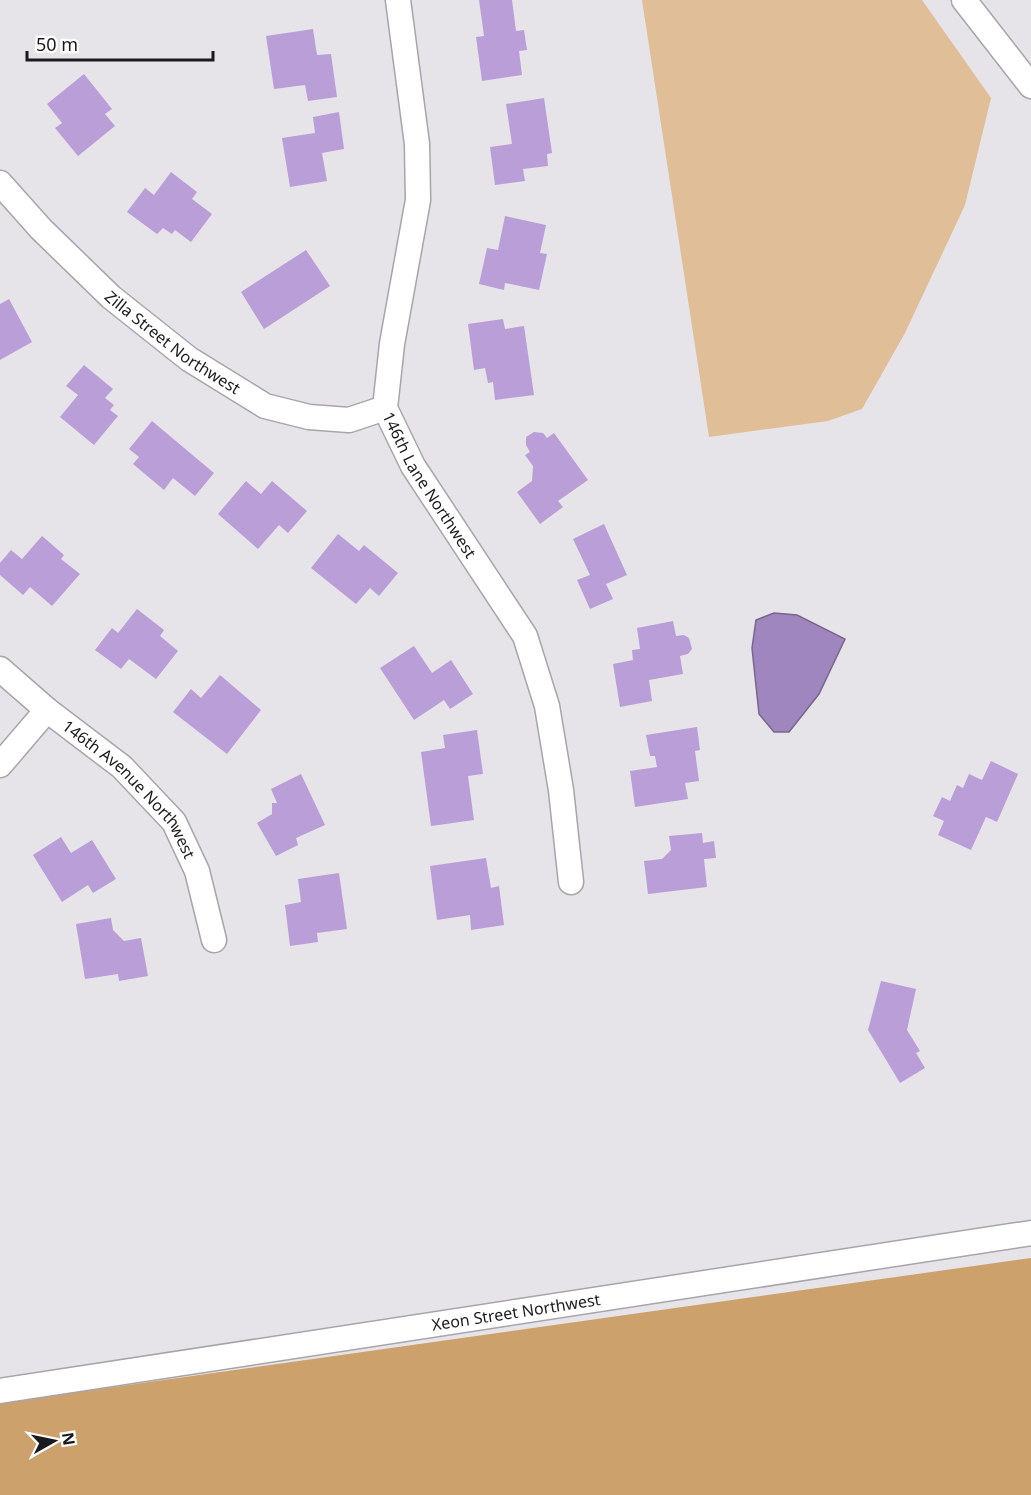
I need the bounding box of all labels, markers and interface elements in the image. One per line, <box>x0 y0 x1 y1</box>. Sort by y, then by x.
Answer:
scale bar <box>27 24 213 62</box>
text: 50 m <box>36 32 78 56</box>
street label: Zilla Street Northwest <box>100 286 245 399</box>
street label: 146th Lane Northwest <box>378 408 482 563</box>
street label: 146th Avenue Northwest <box>58 715 201 862</box>
street label: Xeon Street Northwest <box>430 1288 602 1336</box>
north arrow <box>24 1411 84 1471</box>
text: N <box>57 1431 81 1447</box>

